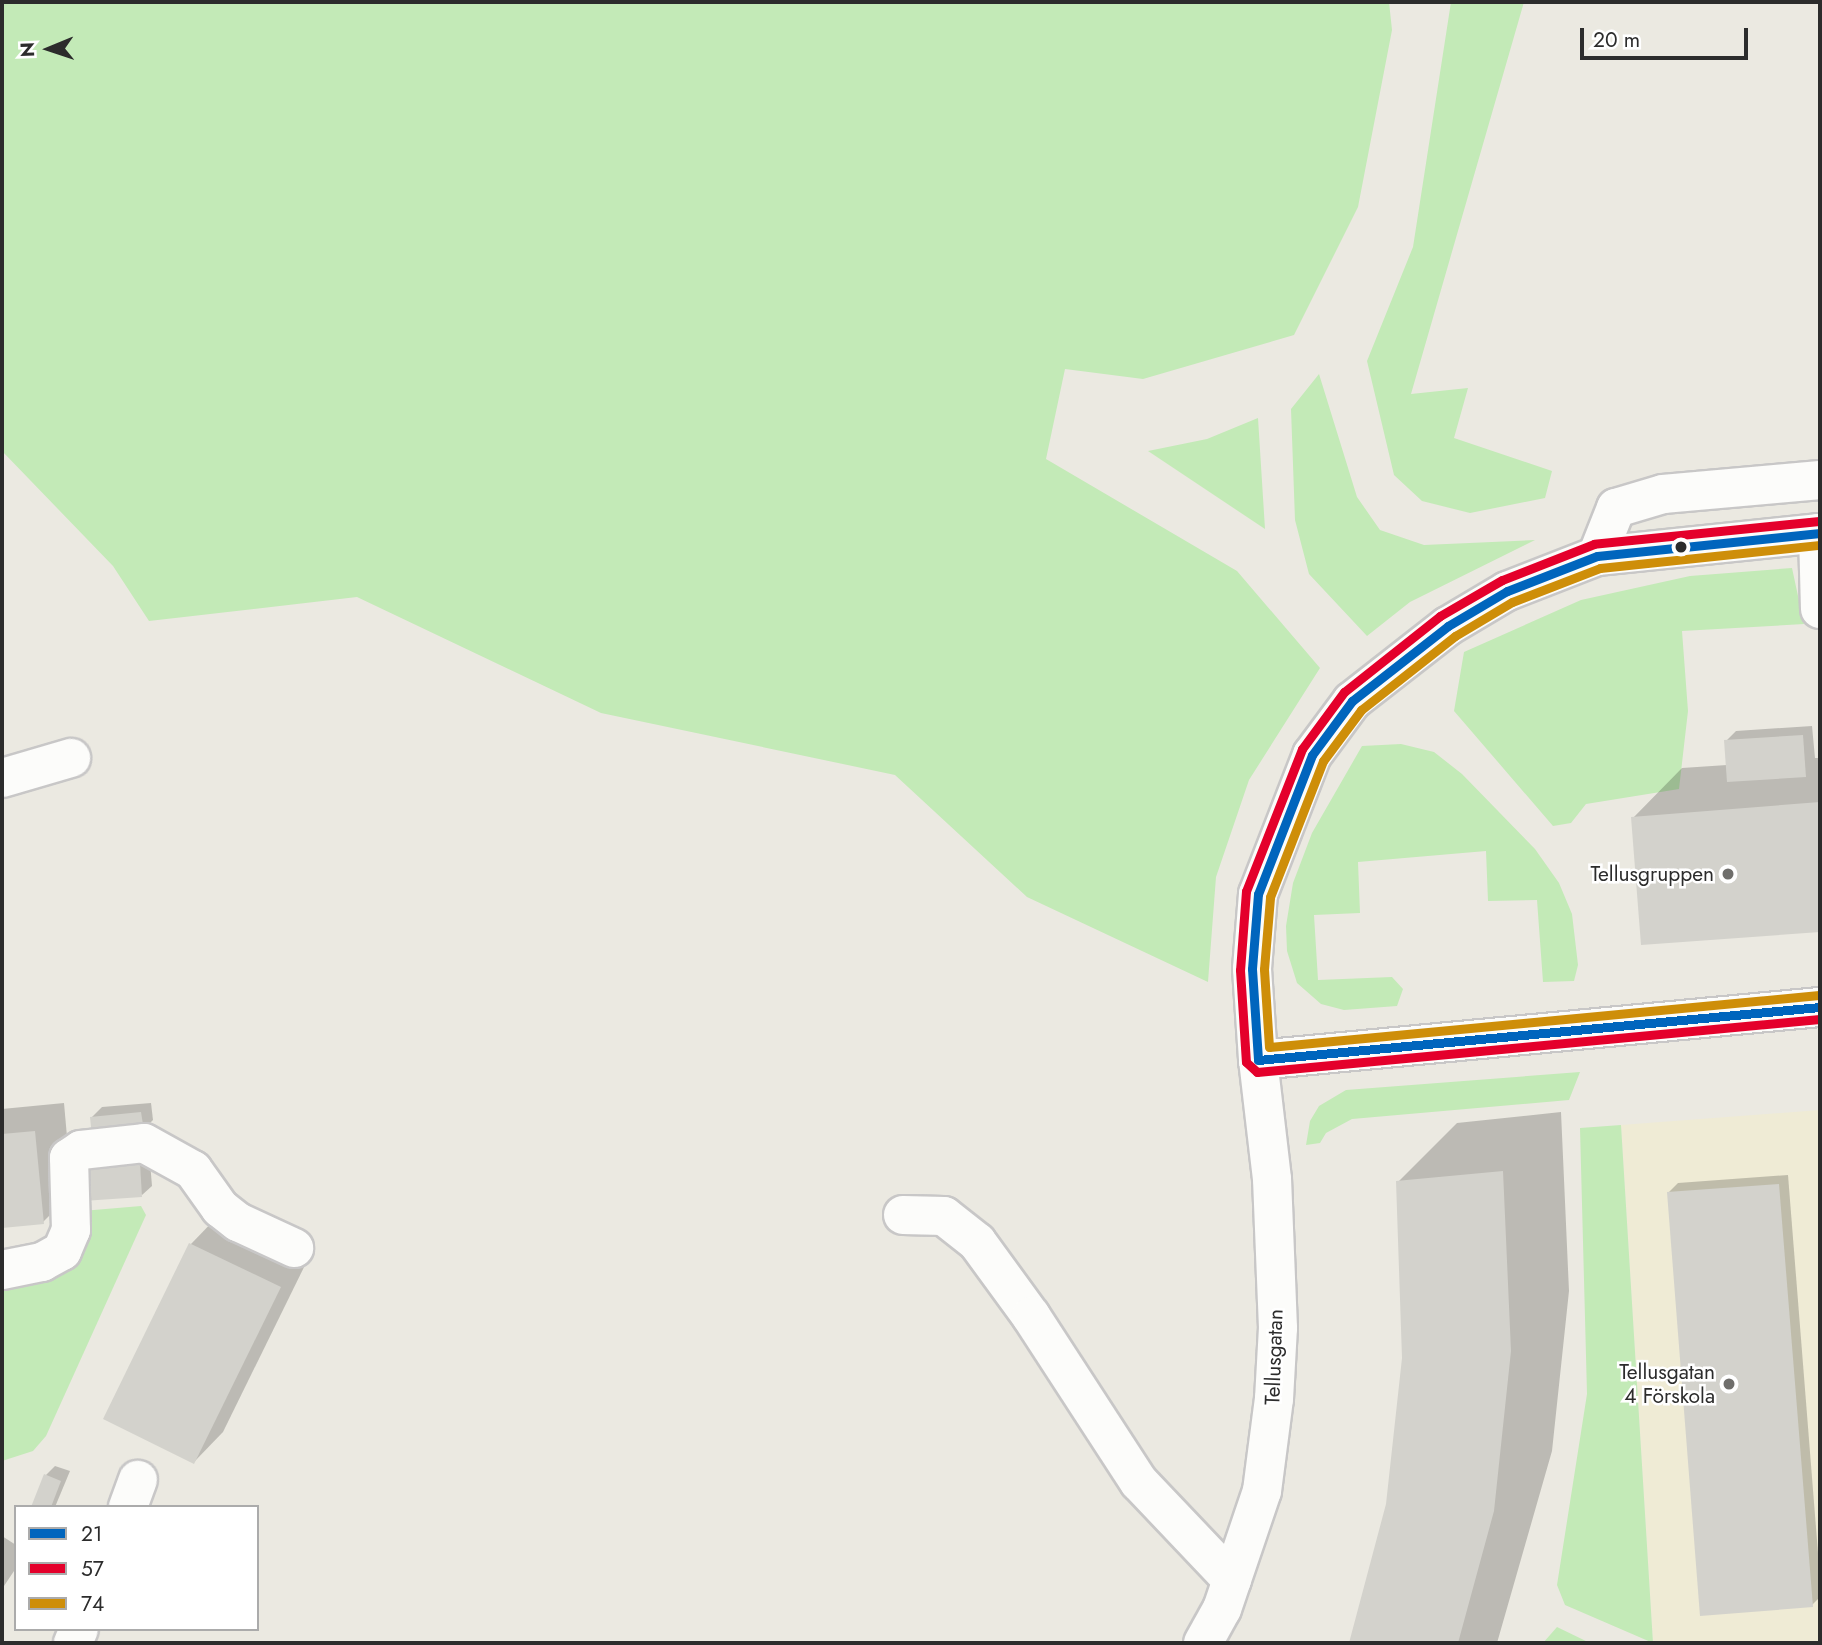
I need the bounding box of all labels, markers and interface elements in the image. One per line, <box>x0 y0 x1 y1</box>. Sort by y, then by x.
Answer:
north arrow <box>14 14 84 84</box>
scale bar <box>1584 14 1752 58</box>
text: 20 m <box>1593 25 1640 55</box>
text: N <box>14 42 41 58</box>
unlabelled marker <box>1674 540 1688 554</box>
place label: Tellusgruppen <box>1590 861 1714 887</box>
marker: Tellusgruppen <box>1720 866 1736 882</box>
street label: Tellusgatan <box>1260 1309 1288 1405</box>
place label: Tellusgatan 4 Förskola <box>1619 1359 1715 1409</box>
marker: Tellusgatan 4 Förskola <box>1721 1376 1737 1392</box>
legend <box>14 1505 259 1631</box>
text: 21 <box>81 1519 102 1549</box>
text: 57 <box>81 1554 104 1584</box>
text: 74 <box>81 1589 104 1619</box>

